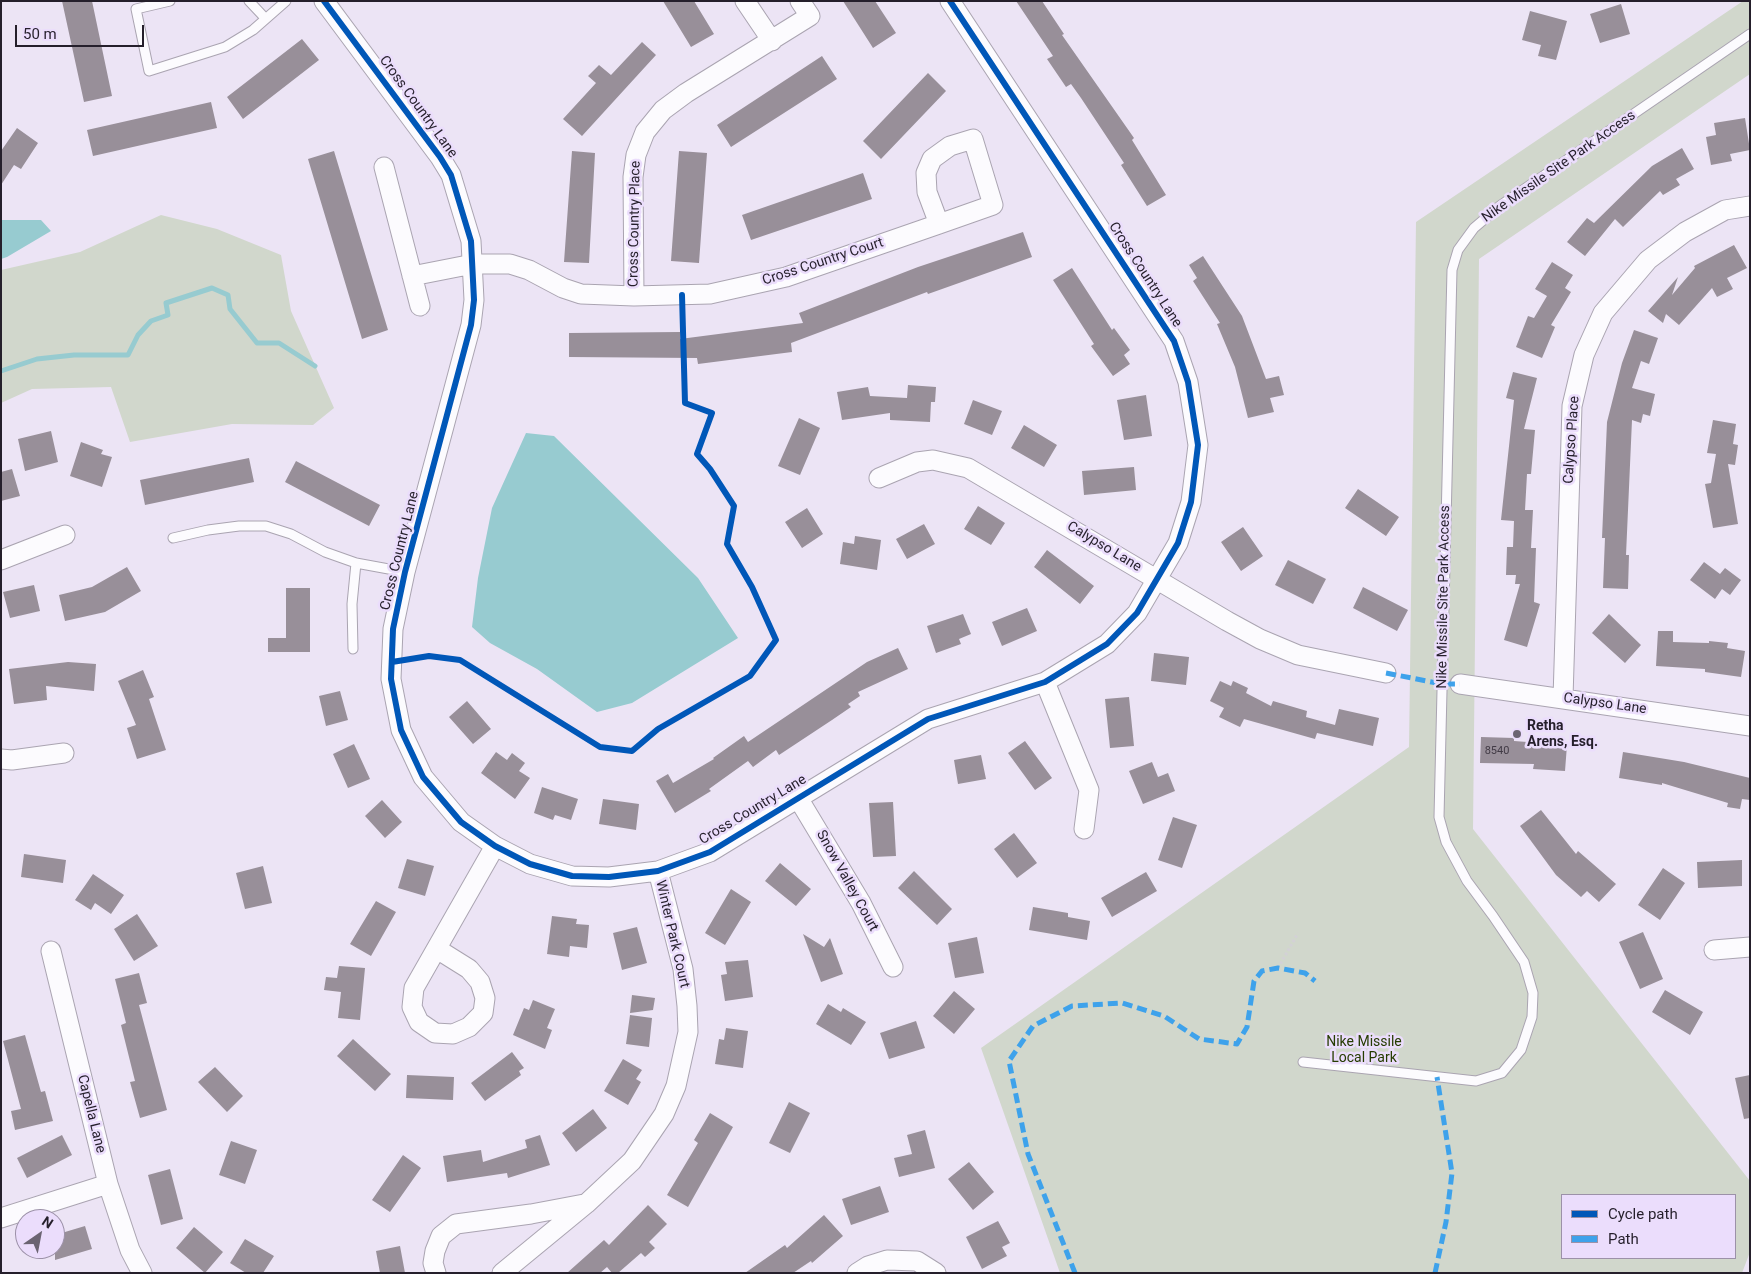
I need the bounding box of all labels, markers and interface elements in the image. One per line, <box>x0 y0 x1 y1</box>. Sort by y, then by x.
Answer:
scale bar <box>18 15 146 47</box>
text: 50 m <box>23 25 57 43</box>
street label: Cross Country Lane <box>375 53 461 161</box>
street label: Nike Missile Site Park Access <box>1479 107 1639 227</box>
street label: Cross Country Place <box>625 161 645 287</box>
street label: Cross Country Lane <box>1105 219 1185 331</box>
street label: Cross Country Court <box>760 235 886 289</box>
street label: Calypso Place <box>1561 396 1583 484</box>
street label: Cross Country Lane <box>377 490 423 612</box>
street label: Nike Missile Site Park Access <box>1434 505 1454 689</box>
street label: Calypso Lane <box>1064 518 1144 576</box>
street label: Calypso Lane <box>1562 690 1648 718</box>
place label: Retha Arens, Esq. <box>1527 718 1598 750</box>
marker: Retha Arens, Esq. <box>1511 728 1523 740</box>
house number: 8540 <box>1485 744 1509 758</box>
street label: Cross Country Lane <box>696 771 810 849</box>
street label: Snow Valley Court <box>812 828 882 934</box>
street label: Winter Park Court <box>651 879 693 989</box>
park label: Nike Missile Local Park <box>1326 1034 1402 1066</box>
street label: Capella Lane <box>73 1073 109 1155</box>
legend <box>1561 1194 1736 1259</box>
text: Cycle path <box>1608 1205 1678 1223</box>
north arrow <box>15 1209 65 1259</box>
text: N <box>39 1213 56 1232</box>
text: Path <box>1608 1230 1639 1248</box>

